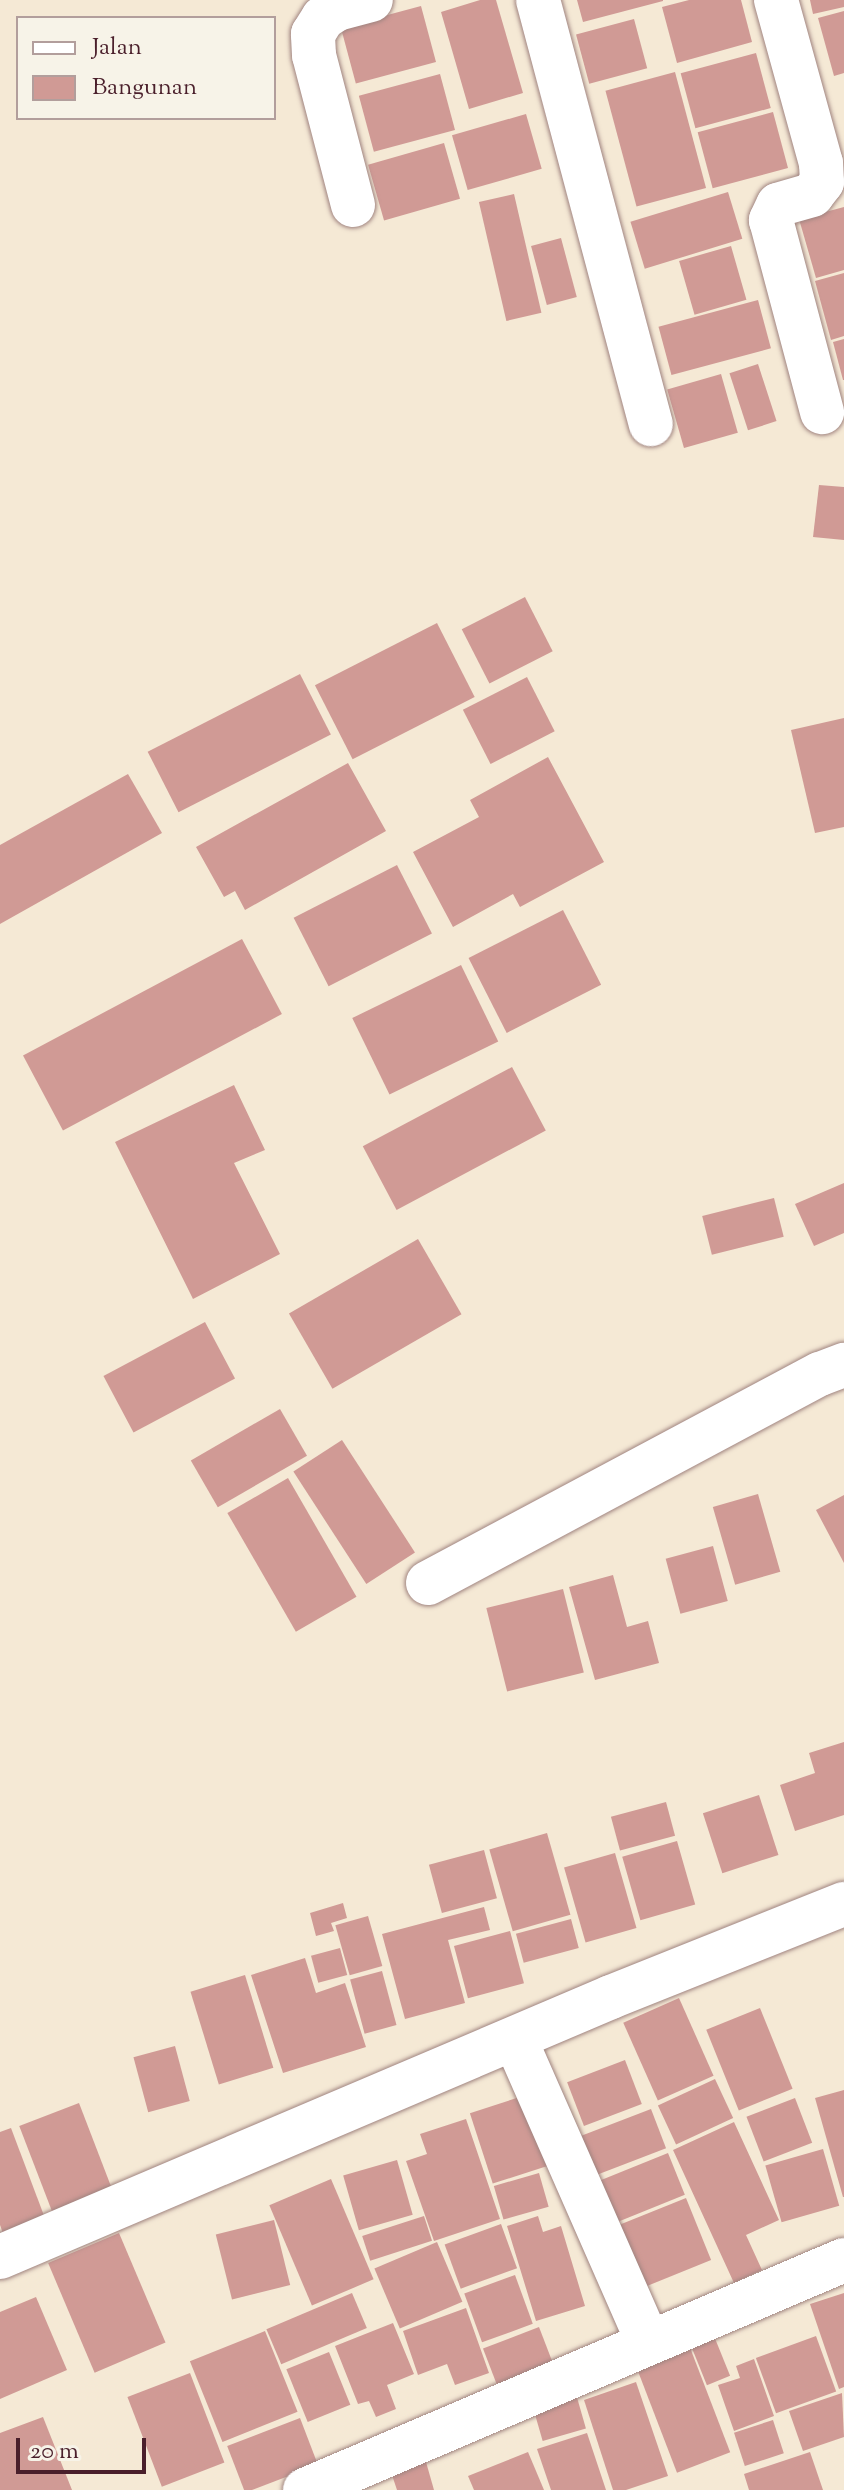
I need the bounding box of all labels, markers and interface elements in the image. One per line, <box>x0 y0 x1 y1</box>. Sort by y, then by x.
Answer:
legend <box>16 16 276 120</box>
text: Jalan <box>92 31 142 65</box>
text: Bangunan <box>92 71 197 105</box>
scale bar <box>20 2422 150 2472</box>
text: 20 m <box>30 2435 79 2469</box>

